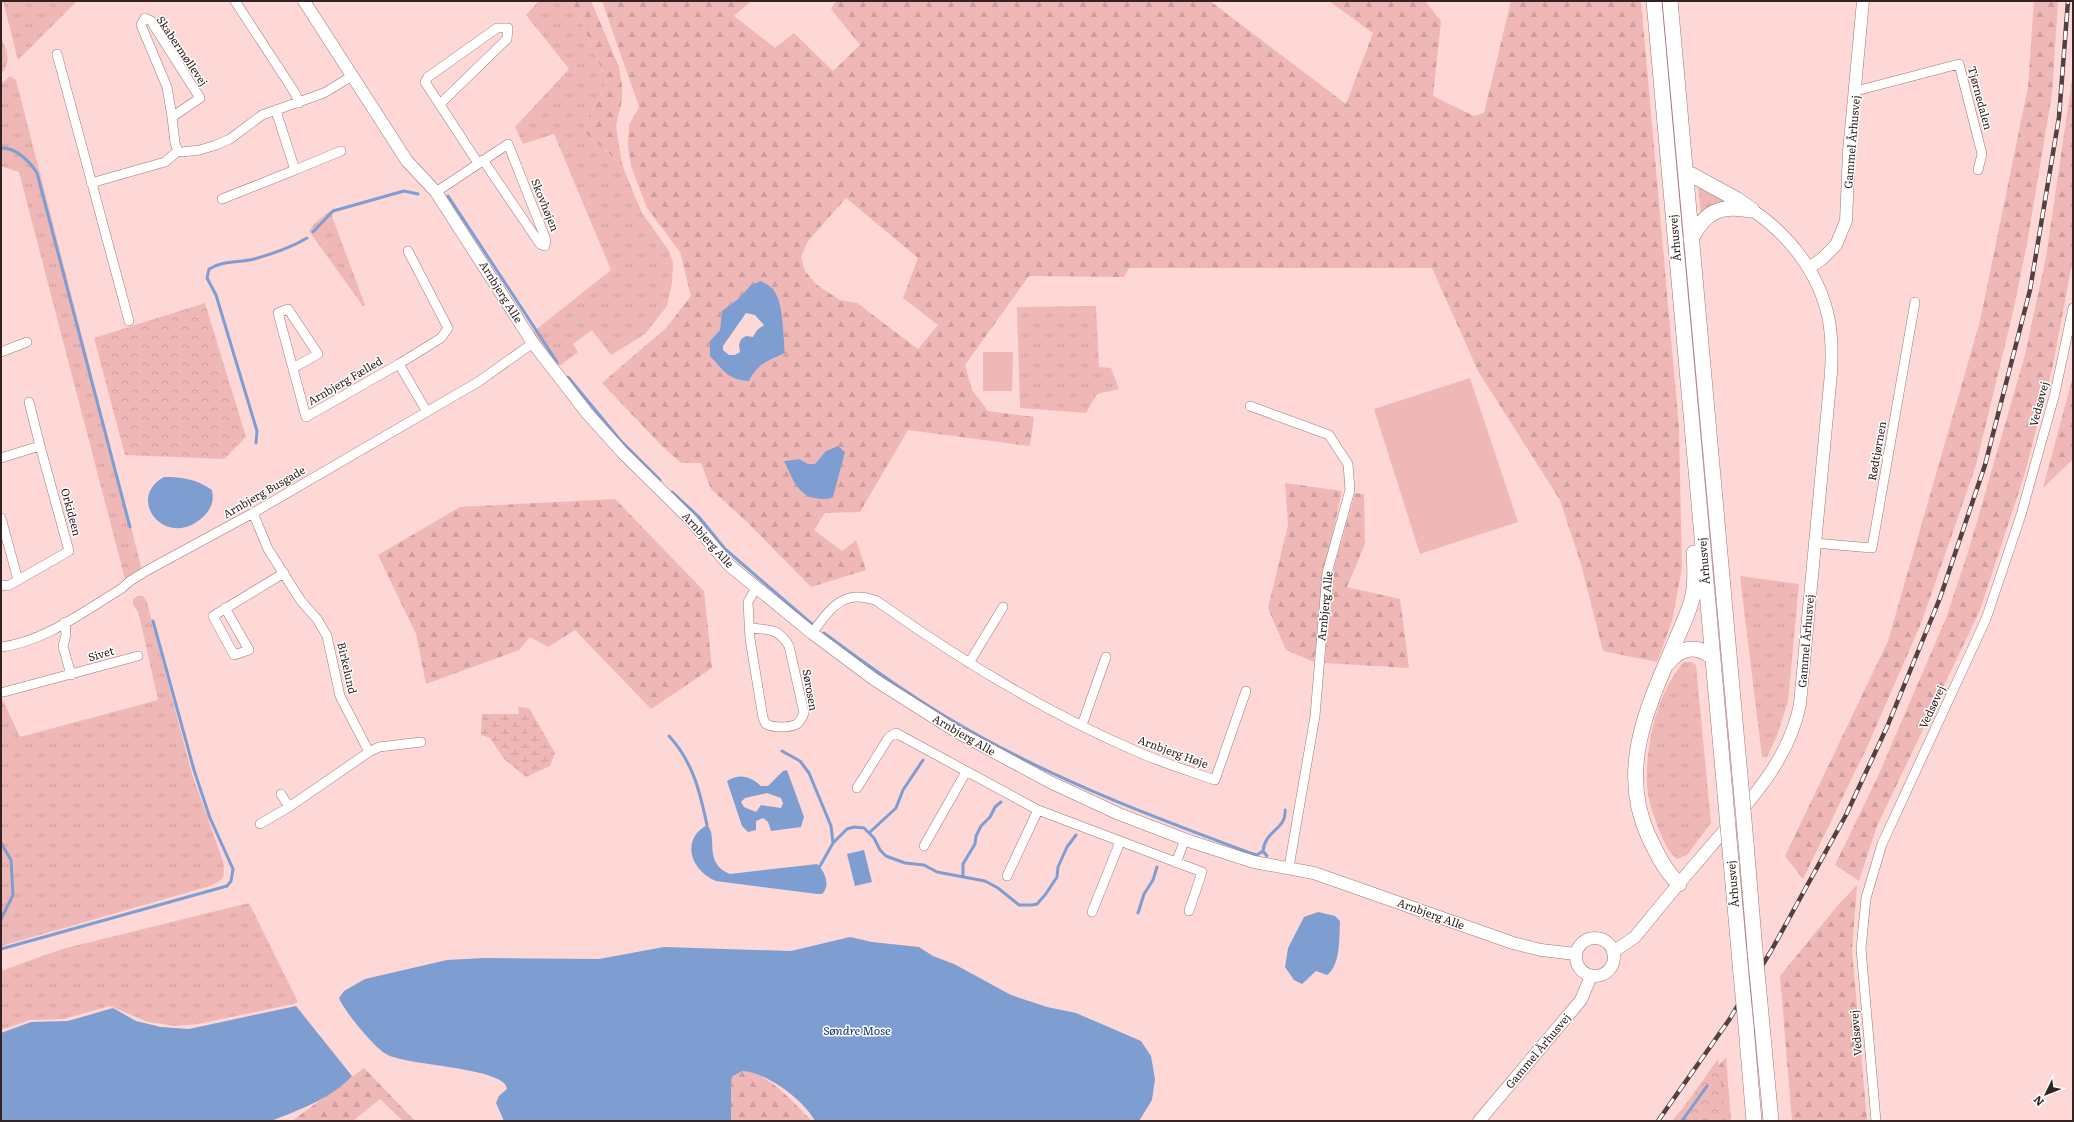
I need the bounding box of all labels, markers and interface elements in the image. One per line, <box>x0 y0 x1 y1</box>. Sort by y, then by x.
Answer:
street label: Skabermøllevej <box>153 12 212 89</box>
street label: Tjørnedalen <box>1965 64 1997 131</box>
street label: Gammel Århusvej <box>1839 95 1863 189</box>
street label: Skovhøjen <box>528 176 564 233</box>
street label: Århusvej <box>1664 214 1684 262</box>
street label: Arnbjerg Alle <box>476 257 527 326</box>
street label: Arnbjerg Fælled <box>304 352 385 408</box>
street label: Vedsøvej <box>2024 379 2052 428</box>
street label: Rødtjørnen <box>1863 420 1889 482</box>
street label: Arnbjerg Busgade <box>219 461 308 521</box>
street label: Orkideen <box>58 486 86 537</box>
street label: Arnbjerg Alle <box>679 508 738 571</box>
street label: Århusvej <box>1693 537 1713 585</box>
street label: Arnbjerg Alle <box>1312 570 1336 642</box>
street label: Gammel Århusvej <box>1793 594 1817 688</box>
street label: Birkelund <box>334 640 362 695</box>
street label: Sivet <box>86 642 116 664</box>
street label: Sørosen <box>799 668 823 712</box>
street label: Vedsøvej <box>1914 682 1948 731</box>
street label: Arnbjerg Alle <box>930 710 999 759</box>
street label: Arnbjerg Høje <box>1136 731 1211 771</box>
street label: Århusvej <box>1722 860 1742 908</box>
street label: Arnbjerg Alle <box>1396 894 1467 933</box>
street label: Gammel Århusvej <box>1501 1009 1573 1091</box>
street label: Vedsøvej <box>1845 1009 1865 1057</box>
water label: Søndre Mose <box>823 1021 891 1039</box>
north arrow <box>2026 1074 2066 1114</box>
text: N <box>2029 1093 2047 1110</box>

